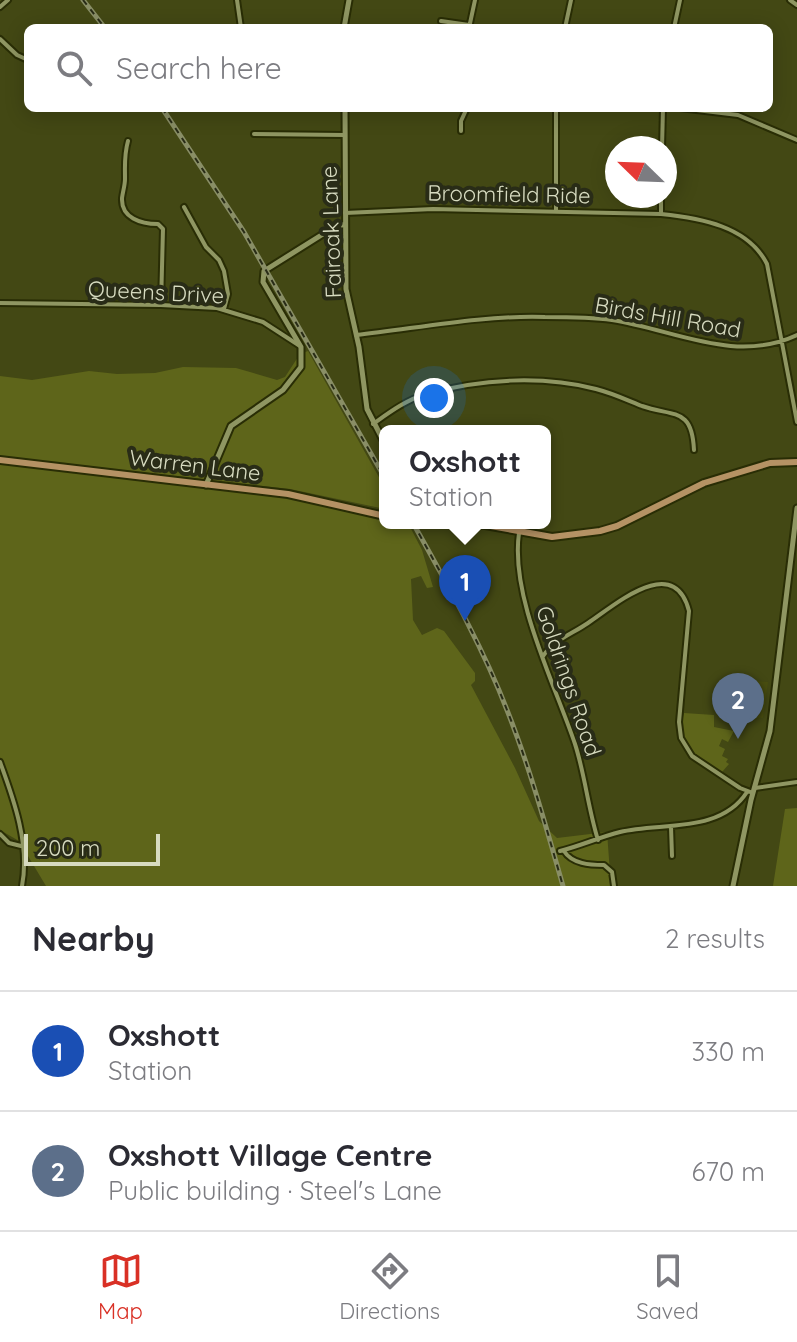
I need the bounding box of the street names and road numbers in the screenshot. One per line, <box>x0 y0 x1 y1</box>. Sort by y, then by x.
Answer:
street label: Fairoak Lane <box>315 165 347 299</box>
street label: Broomfield Ride <box>427 179 591 209</box>
street label: Queens Drive <box>87 274 225 310</box>
street label: Birds Hill Road <box>593 290 743 344</box>
street label: Warren Lane <box>128 443 262 487</box>
street label: Goldrings Road <box>530 602 608 760</box>

